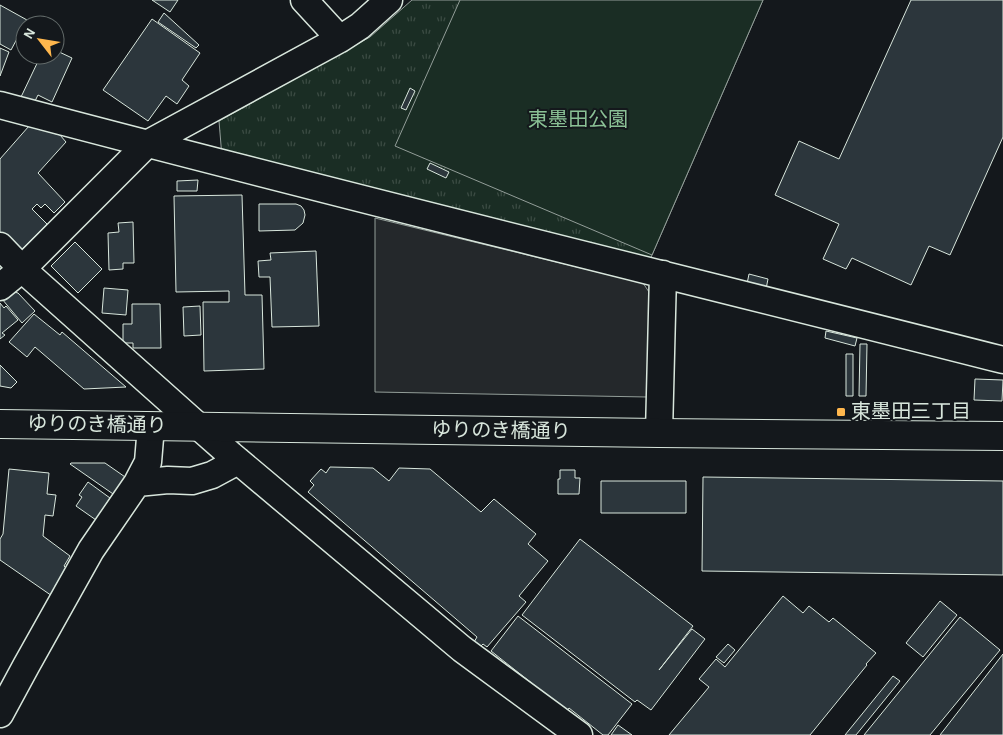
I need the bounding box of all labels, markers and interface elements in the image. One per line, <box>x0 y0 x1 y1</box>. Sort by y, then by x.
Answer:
north arrow <box>15 15 65 65</box>
text: N <box>21 26 38 42</box>
park label: 東墨田公園 <box>528 109 628 130</box>
place label: 東墨田三丁目 <box>851 401 971 422</box>
marker: 東墨田三丁目 <box>835 406 847 418</box>
street label: ゆりのき橋通り <box>27 413 167 436</box>
street label: ゆりのき橋通り <box>431 419 571 442</box>

